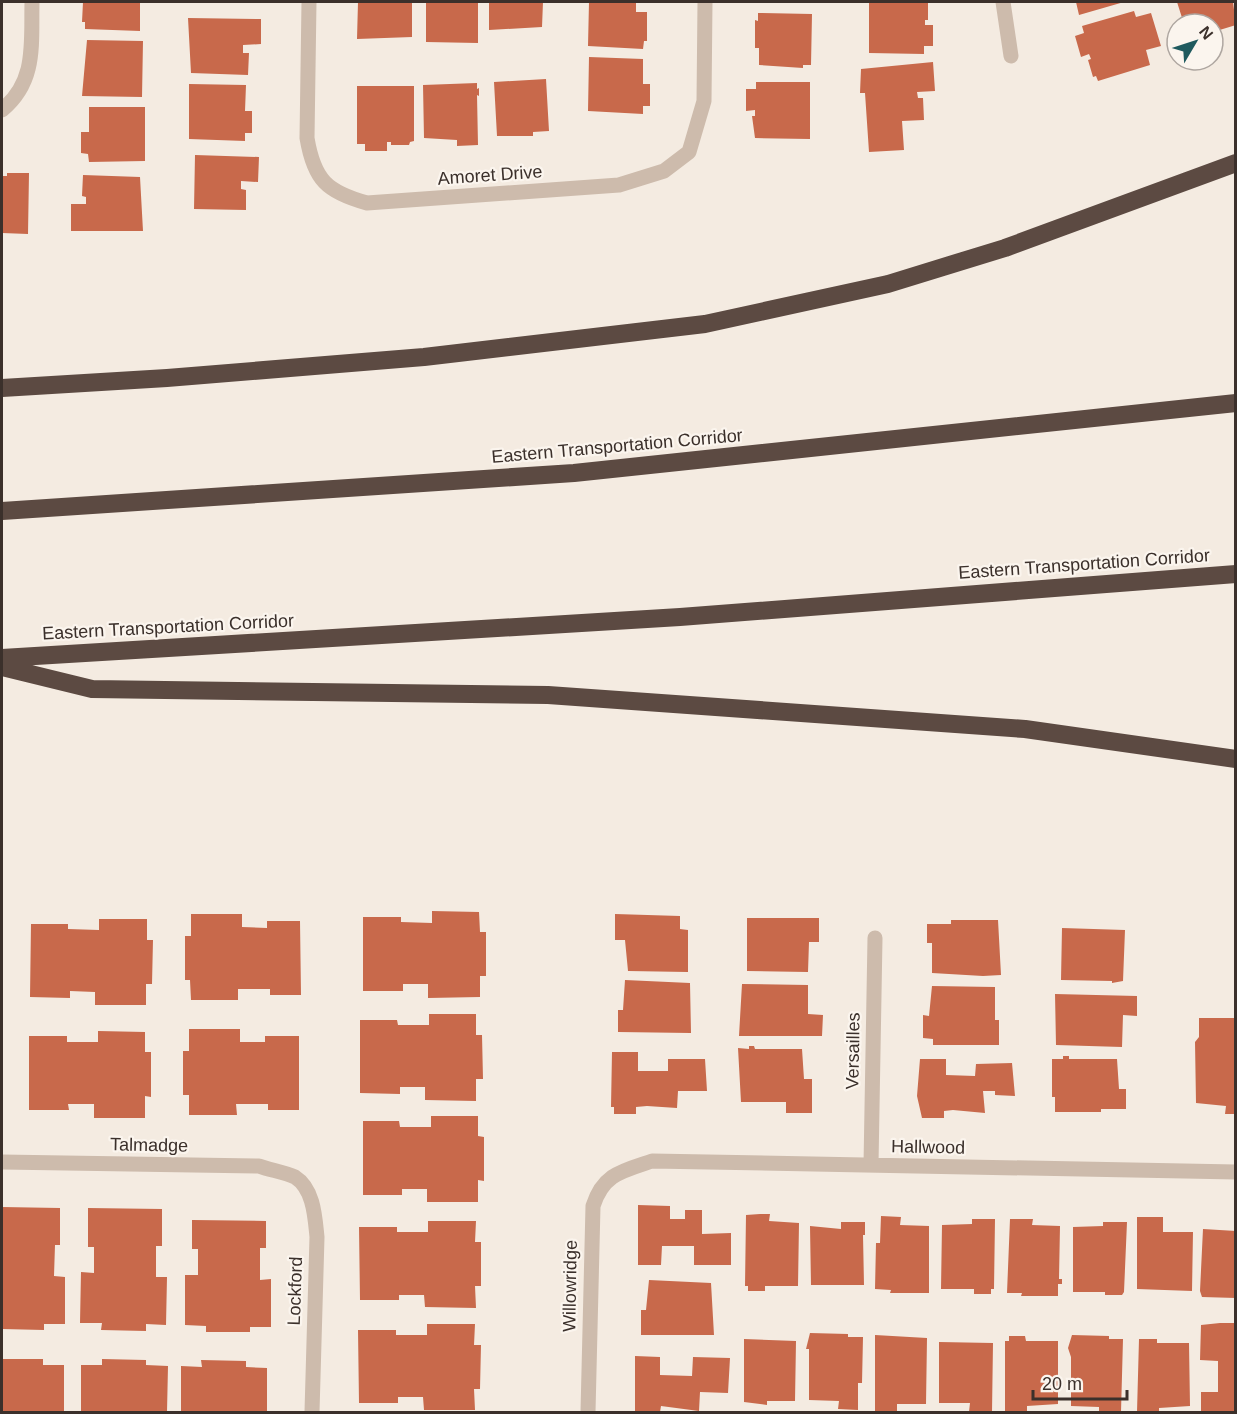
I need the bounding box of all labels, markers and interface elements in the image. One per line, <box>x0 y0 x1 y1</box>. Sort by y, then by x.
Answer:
north arrow <box>1165 12 1225 72</box>
text: N <box>1196 23 1217 43</box>
street label: Amoret Drive <box>437 161 543 189</box>
street label: Eastern Transportation Corridor <box>491 425 743 467</box>
street label: Eastern Transportation Corridor <box>958 545 1210 583</box>
street label: Eastern Transportation Corridor <box>42 610 294 644</box>
street label: Versailles <box>842 1012 864 1090</box>
street label: Talmadge <box>110 1134 188 1156</box>
street label: Hallwood <box>891 1136 965 1158</box>
street label: Willowridge <box>559 1240 581 1332</box>
street label: Lockford <box>284 1256 306 1326</box>
scale bar <box>1033 1363 1128 1401</box>
text: 20 m <box>1042 1374 1082 1394</box>

